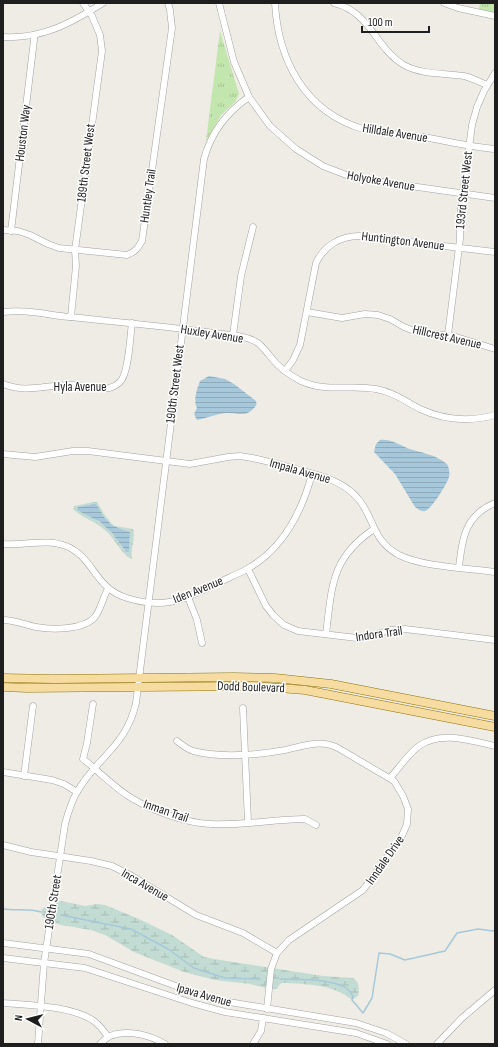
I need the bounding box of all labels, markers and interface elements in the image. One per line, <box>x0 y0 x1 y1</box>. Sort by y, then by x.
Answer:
scale bar <box>362 8 429 34</box>
text: 100 m <box>368 15 393 30</box>
street label: Houston Way <box>12 104 34 162</box>
street label: Hilldale Avenue <box>361 120 429 146</box>
street label: 189th Street West <box>73 123 99 203</box>
street label: 193rd Street West <box>452 150 476 230</box>
street label: Holyoke Avenue <box>346 167 416 195</box>
street label: Huntley Trail <box>136 168 160 224</box>
street label: Huntington Avenue <box>361 228 445 254</box>
street label: Huxley Avenue <box>179 321 245 347</box>
street label: Hillcrest Avenue <box>411 321 483 353</box>
street label: 190th Street West <box>162 344 188 424</box>
street label: Hyla Avenue <box>54 379 106 395</box>
street label: Impala Avenue <box>268 455 332 487</box>
street label: Iden Avenue <box>171 573 225 607</box>
street label: Indora Trail <box>354 623 404 645</box>
street label: Dodd Boulevard <box>217 678 285 696</box>
street label: Inman Trail <box>141 796 191 826</box>
street label: Inndale Drive <box>362 832 408 888</box>
street label: Inca Avenue <box>118 865 172 905</box>
street label: 190th Street <box>41 873 65 930</box>
street label: Ipava Avenue <box>175 980 233 1010</box>
north arrow <box>8 999 48 1039</box>
text: N <box>12 1014 25 1022</box>

